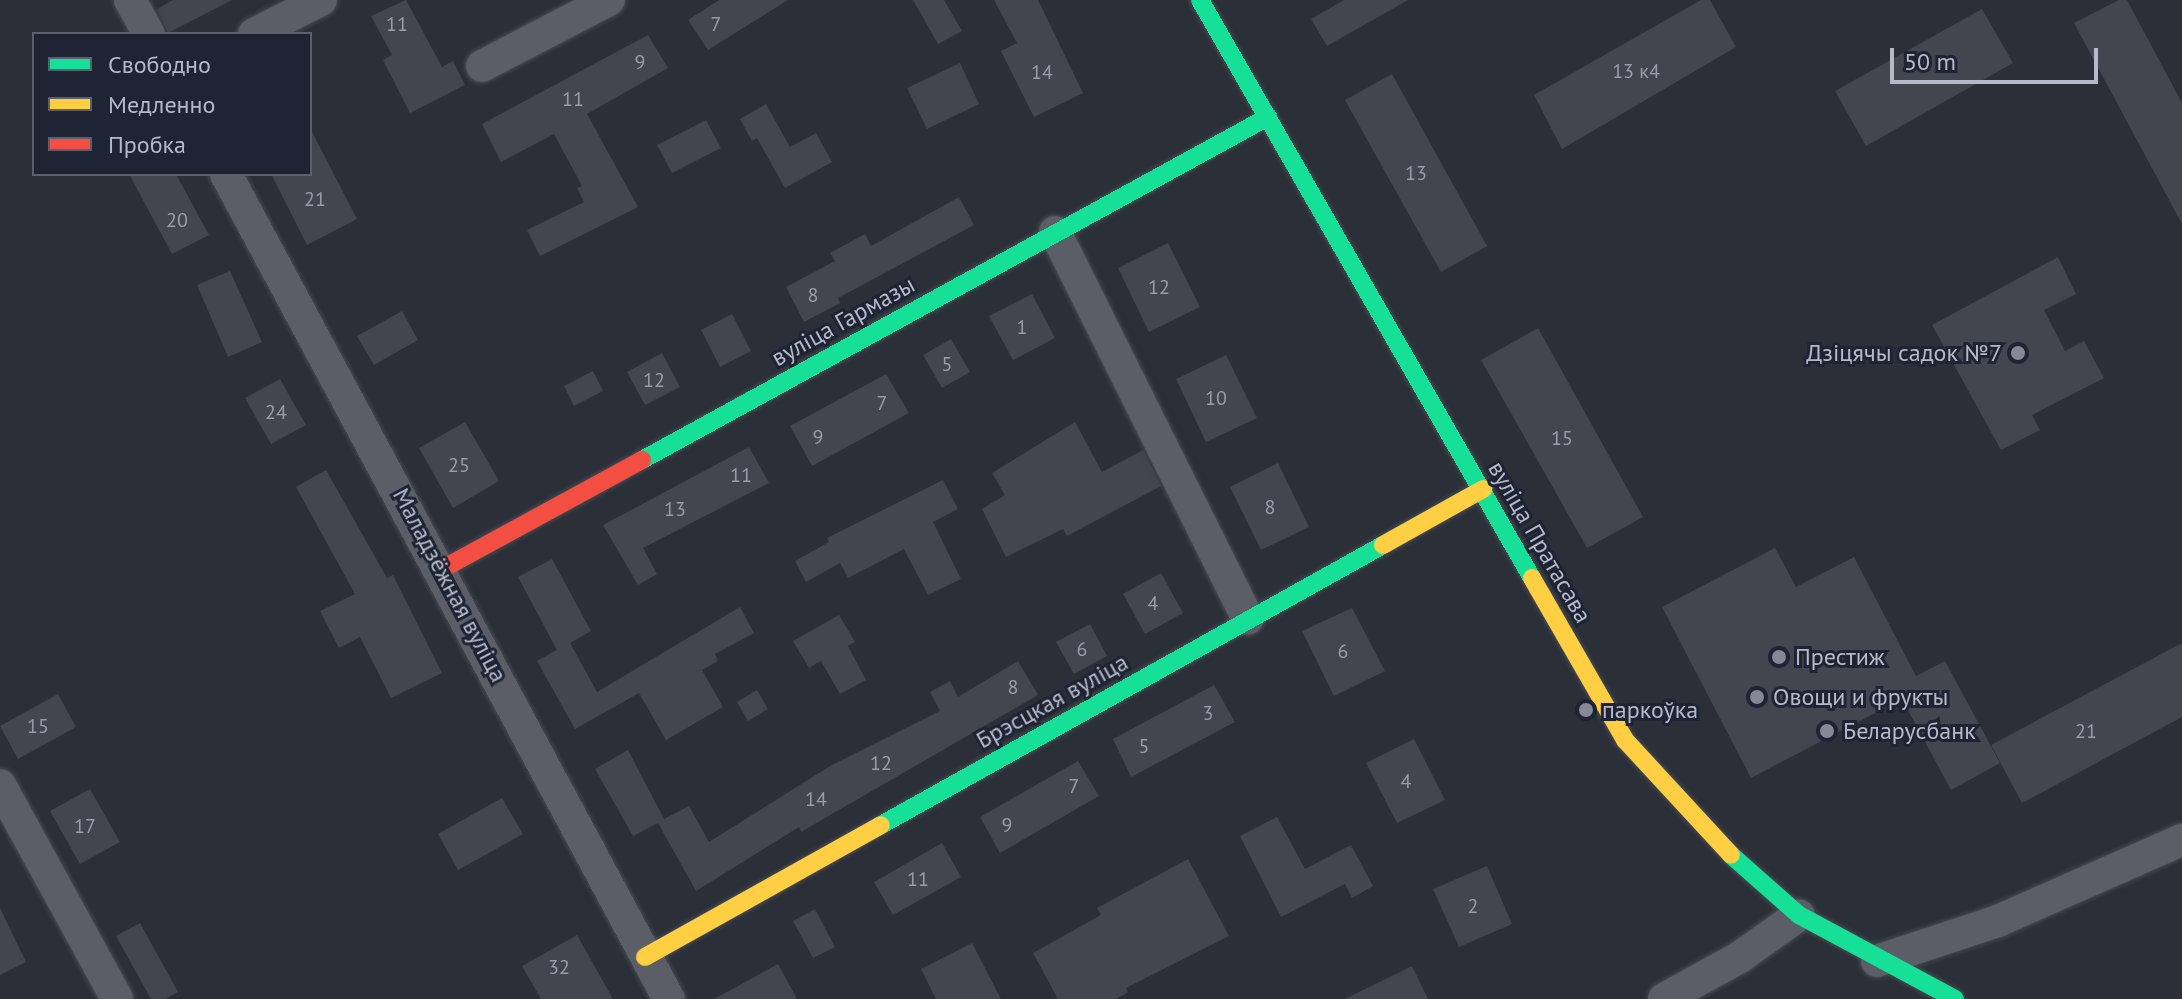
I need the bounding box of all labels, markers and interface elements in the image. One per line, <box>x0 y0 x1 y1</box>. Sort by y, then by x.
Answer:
house number: 11 <box>386 12 408 36</box>
house number: 7 <box>711 12 721 36</box>
legend <box>32 32 312 176</box>
scale bar <box>1894 32 2102 82</box>
text: 50 m <box>1904 46 1956 77</box>
text: Свободно <box>108 49 211 80</box>
house number: 9 <box>635 50 645 74</box>
house number: 13 к4 <box>1612 59 1660 83</box>
house number: 14 <box>1031 60 1053 84</box>
house number: 11 <box>562 87 584 111</box>
text: Медленно <box>108 89 215 120</box>
text: Пробка <box>108 129 186 160</box>
house number: 13 <box>1405 161 1427 185</box>
house number: 21 <box>304 187 326 211</box>
house number: 20 <box>166 208 188 232</box>
street label: вуліца Гармазы <box>766 270 920 372</box>
house number: 12 <box>1148 275 1170 299</box>
house number: 8 <box>808 283 818 307</box>
house number: 1 <box>1017 315 1027 339</box>
place label: Дзіцячы садок №7 <box>1806 339 2002 367</box>
marker: Дзіцячы садок №7 <box>2009 344 2027 362</box>
house number: 5 <box>942 352 952 376</box>
house number: 12 <box>643 368 665 392</box>
house number: 10 <box>1205 386 1227 410</box>
house number: 7 <box>877 391 887 415</box>
house number: 24 <box>265 400 287 424</box>
house number: 9 <box>813 425 823 449</box>
house number: 15 <box>1551 426 1573 450</box>
house number: 25 <box>448 453 470 477</box>
street label: вуліца Пратасава <box>1482 456 1598 628</box>
house number: 11 <box>730 463 752 487</box>
street label: Маладзёжная вуліца <box>387 483 513 687</box>
house number: 8 <box>1265 495 1275 519</box>
house number: 13 <box>664 497 686 521</box>
house number: 4 <box>1148 591 1158 615</box>
house number: 6 <box>1077 637 1087 661</box>
house number: 6 <box>1338 639 1348 663</box>
place label: Престиж <box>1795 643 1885 671</box>
street label: Брэсцкая вуліца <box>971 647 1133 755</box>
marker: Престиж <box>1770 648 1788 666</box>
house number: 8 <box>1008 675 1018 699</box>
place label: Овощи и фрукты <box>1773 683 1948 711</box>
marker: Овощи и фрукты <box>1748 688 1766 706</box>
place label: паркоўка <box>1602 696 1698 724</box>
house number: 3 <box>1203 701 1213 725</box>
marker: паркоўка <box>1577 701 1595 719</box>
house number: 15 <box>27 714 49 738</box>
place label: Беларусбанк <box>1843 717 1976 745</box>
house number: 21 <box>2075 719 2097 743</box>
marker: Беларусбанк <box>1818 722 1836 740</box>
house number: 5 <box>1139 734 1149 758</box>
house number: 12 <box>870 751 892 775</box>
house number: 4 <box>1401 769 1411 793</box>
house number: 7 <box>1069 774 1079 798</box>
house number: 14 <box>805 787 827 811</box>
house number: 9 <box>1002 813 1012 837</box>
house number: 17 <box>74 814 96 838</box>
house number: 11 <box>907 867 929 891</box>
house number: 2 <box>1468 894 1478 918</box>
house number: 32 <box>548 955 570 979</box>

